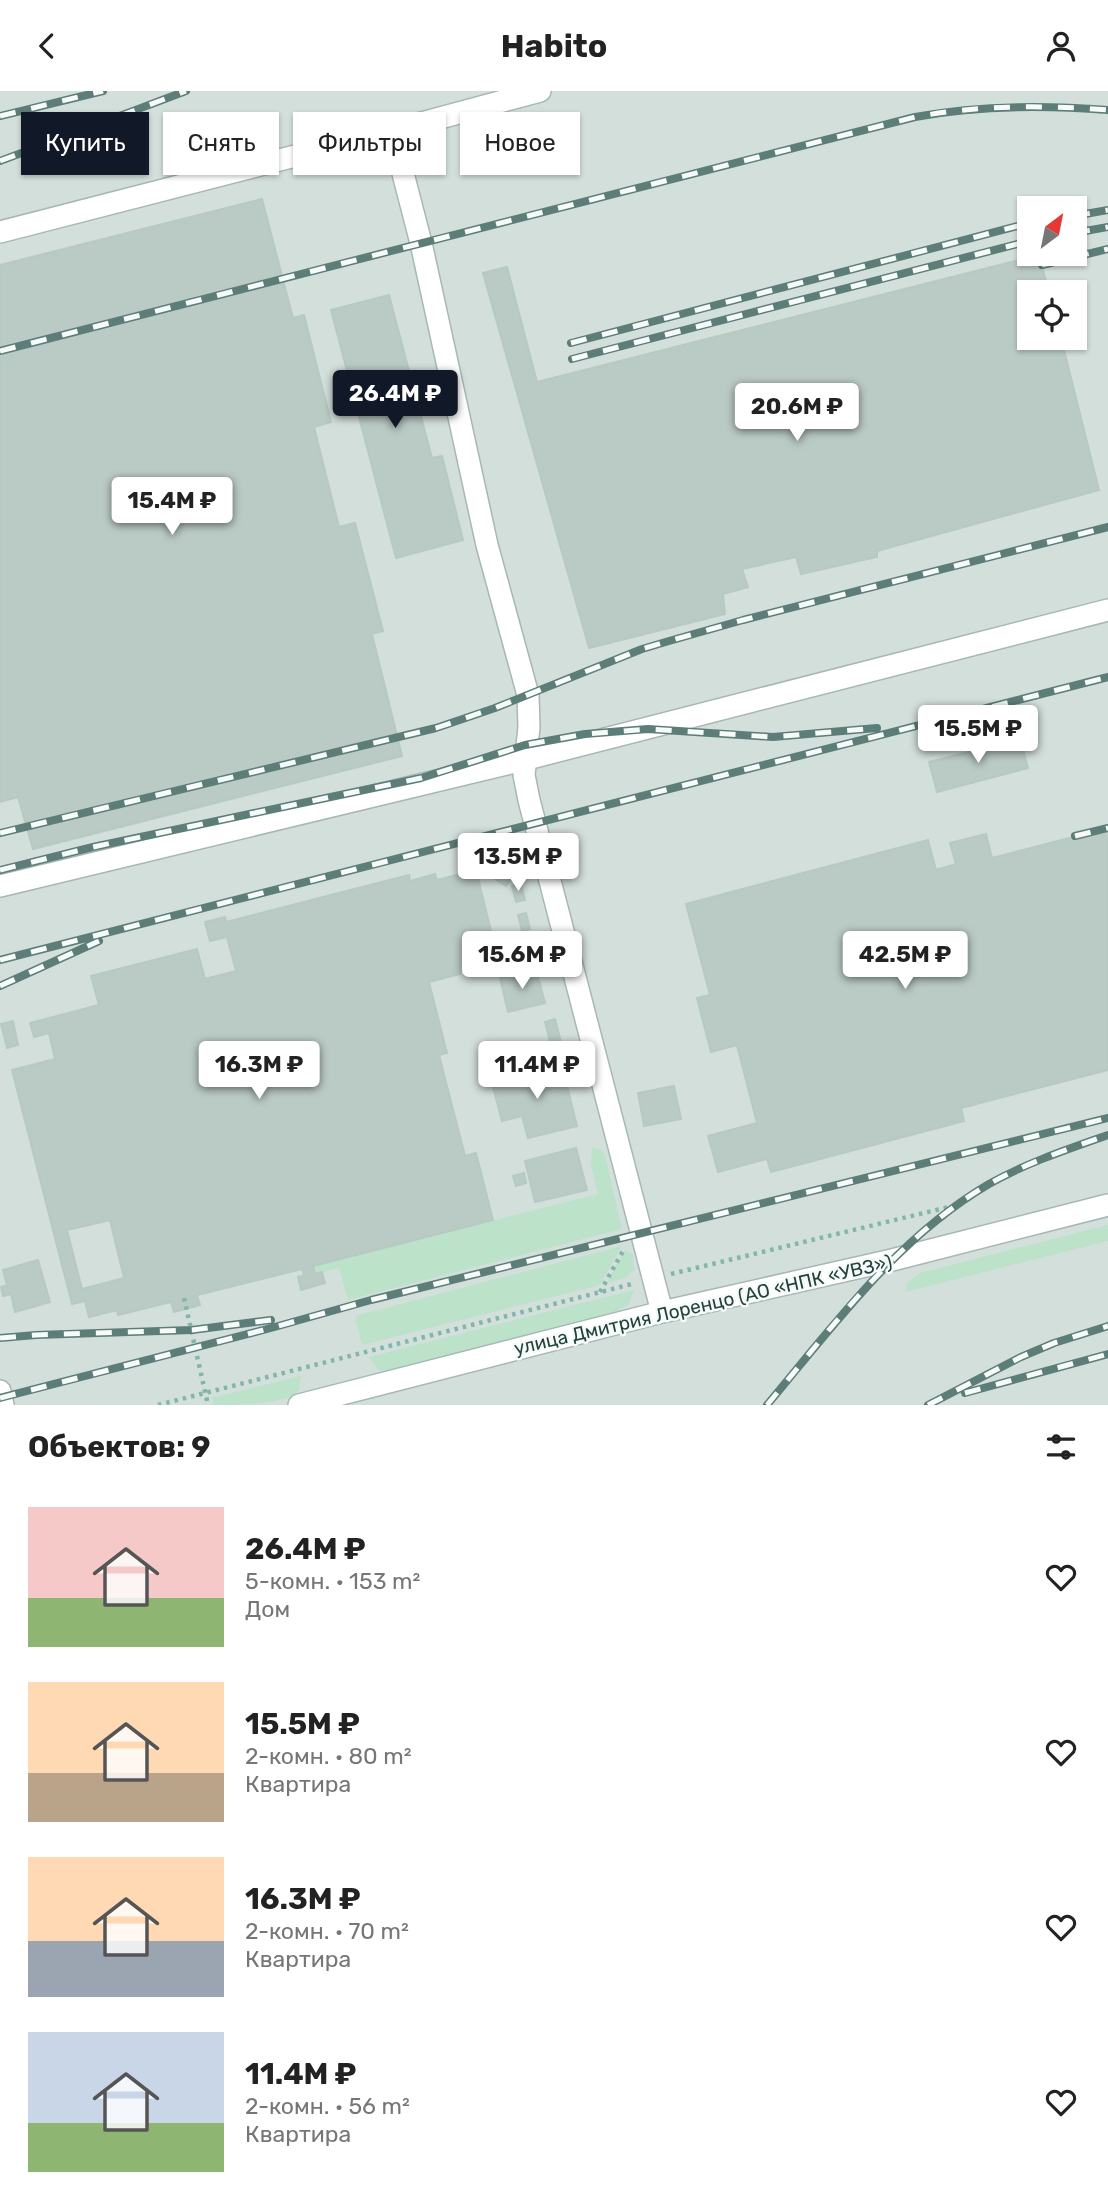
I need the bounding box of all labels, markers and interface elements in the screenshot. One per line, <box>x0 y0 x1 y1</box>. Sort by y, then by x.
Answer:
icon: back <box>28 27 66 65</box>
text: Habito <box>501 27 607 65</box>
icon: person <box>1042 27 1080 65</box>
chip: Купить <box>21 112 149 175</box>
chip: Снять <box>163 112 279 175</box>
chip: Фильтры <box>293 112 446 175</box>
chip: Новое <box>460 112 580 175</box>
north arrow <box>1017 196 1087 266</box>
map controls <box>1017 196 1087 350</box>
button: locate <box>1017 280 1087 350</box>
pin: 26.4M ₽ <box>330 371 460 430</box>
text: 26.4M ₽ <box>349 379 441 407</box>
pin: 20.6M ₽ <box>732 383 862 443</box>
text: 20.6M ₽ <box>751 392 843 420</box>
pin: 15.4M ₽ <box>107 477 237 537</box>
text: 15.4M ₽ <box>128 486 216 514</box>
pin: 15.5M ₽ <box>913 705 1043 765</box>
text: 15.5M ₽ <box>934 714 1022 742</box>
pin: 13.5M ₽ <box>453 833 583 893</box>
text: 13.5M ₽ <box>474 842 562 870</box>
pin: 15.6M ₽ <box>457 932 587 991</box>
pin: 42.5M ₽ <box>840 932 970 991</box>
text: 15.6M ₽ <box>478 940 566 968</box>
text: 42.5M ₽ <box>859 940 951 968</box>
pin: 16.3M ₽ <box>194 1041 324 1101</box>
pin: 11.4M ₽ <box>472 1041 602 1101</box>
text: 16.3M ₽ <box>215 1050 303 1078</box>
text: 11.4M ₽ <box>494 1050 580 1078</box>
street label: улица Дмитрия Лоренцо (АО «НПК «УВЗ») <box>512 1250 894 1360</box>
icon: filters <box>1042 1428 1080 1466</box>
text: Объектов: 9 <box>28 1429 211 1465</box>
text: 26.4M ₽ <box>245 1531 366 1567</box>
icon: home <box>84 1535 168 1619</box>
icon: heart <box>1042 1558 1080 1596</box>
text: 5-комн. · 153 m² <box>245 1567 420 1595</box>
text: Дом <box>245 1595 290 1623</box>
text: 15.5M ₽ <box>245 1706 360 1742</box>
icon: home <box>84 1710 168 1794</box>
icon: heart <box>1042 1733 1080 1771</box>
text: 2-комн. · 80 m² <box>245 1742 412 1770</box>
text: Квартира <box>245 1770 351 1798</box>
text: 16.3M ₽ <box>245 1881 361 1917</box>
icon: home <box>84 1885 168 1969</box>
icon: heart <box>1042 1908 1080 1946</box>
text: 2-комн. · 70 m² <box>245 1917 409 1945</box>
text: Квартира <box>245 1945 351 1973</box>
text: 11.4M ₽ <box>245 2056 356 2092</box>
icon: home <box>84 2060 168 2144</box>
icon: heart <box>1042 2083 1080 2121</box>
text: 2-комн. · 56 m² <box>245 2092 410 2120</box>
text: Квартира <box>245 2120 351 2148</box>

